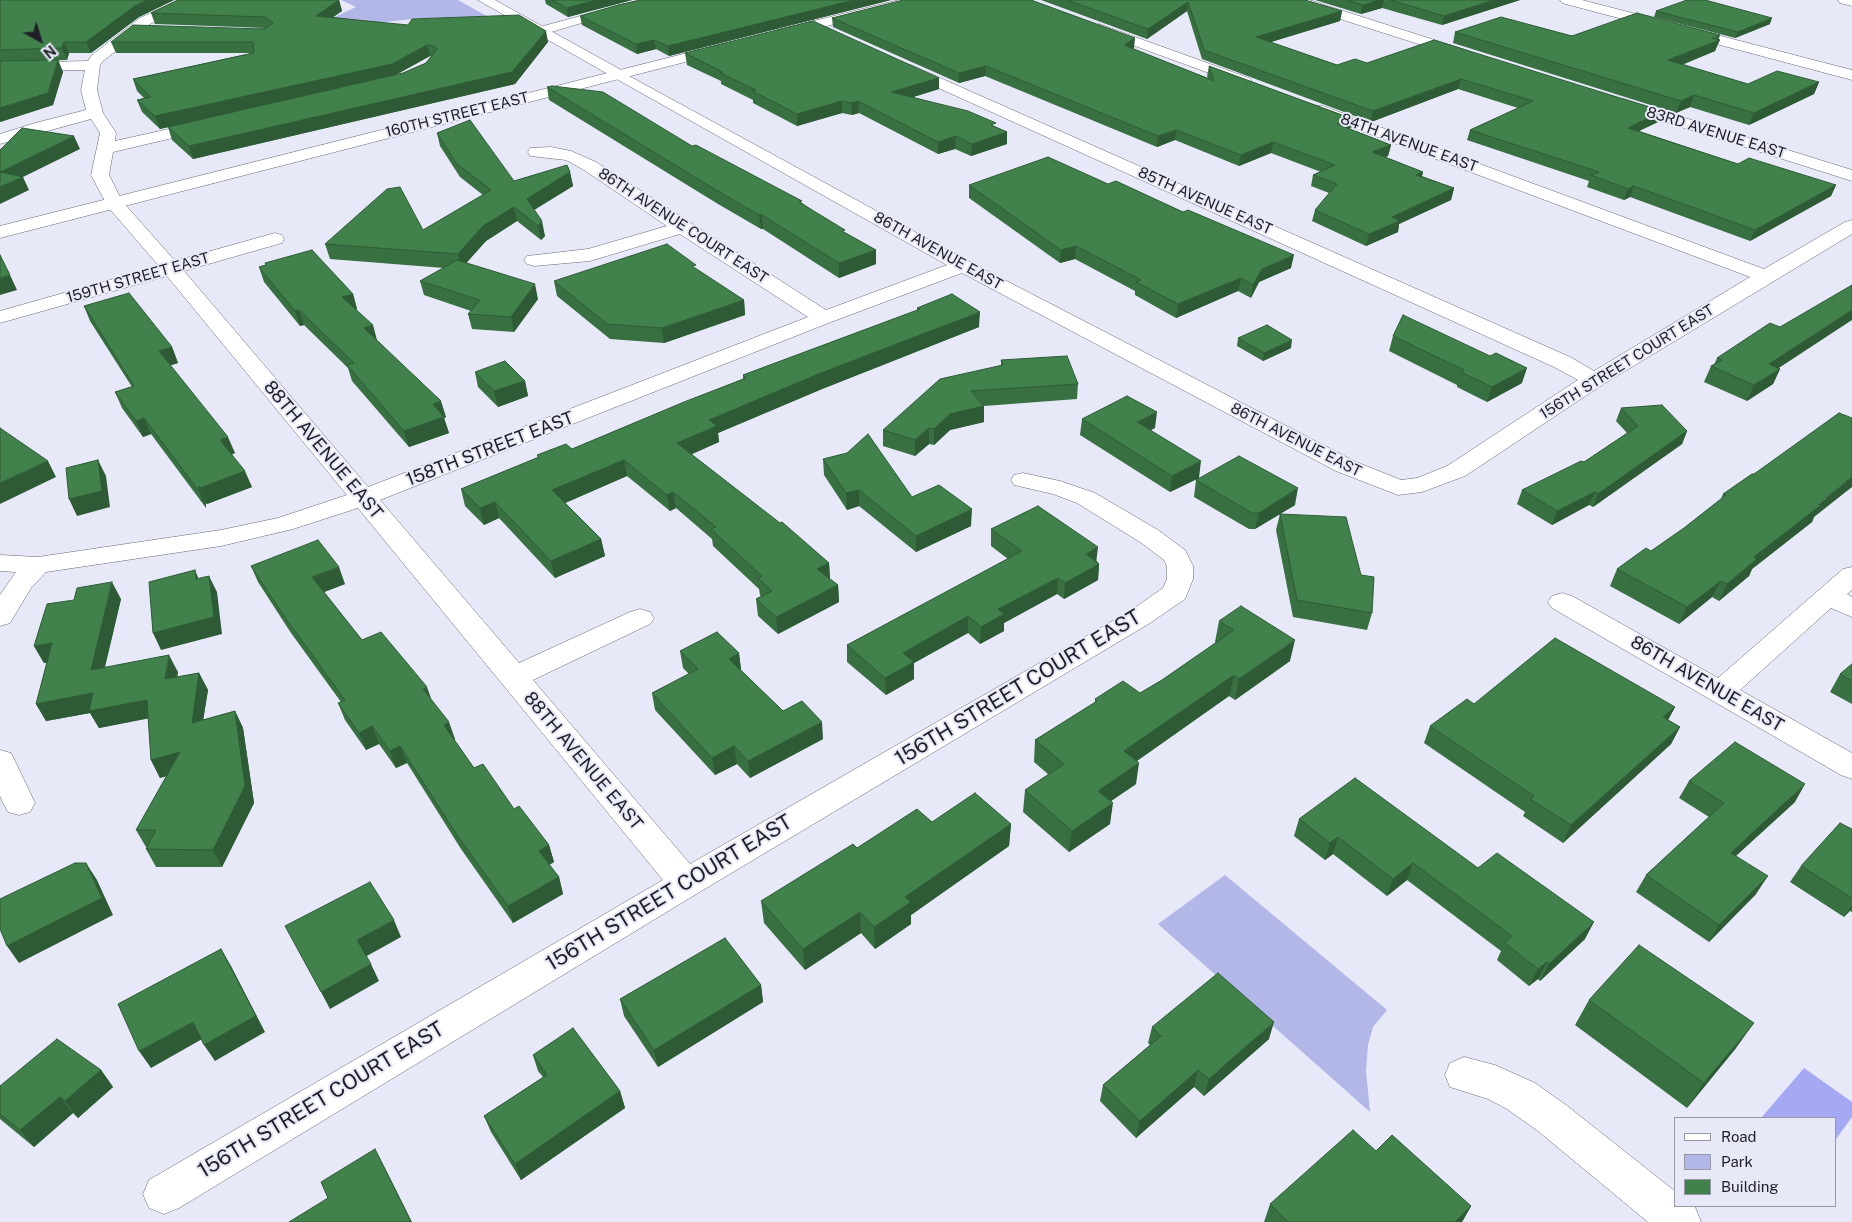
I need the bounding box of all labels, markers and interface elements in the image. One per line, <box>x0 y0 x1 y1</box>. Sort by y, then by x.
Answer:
north arrow <box>15 15 65 65</box>
text: N <box>40 42 59 61</box>
street label: 160TH STREET EAST <box>383 88 531 142</box>
street label: 83RD AVENUE EAST <box>1644 103 1788 163</box>
street label: 84TH AVENUE EAST <box>1338 110 1480 176</box>
street label: 85TH AVENUE EAST <box>1135 163 1275 239</box>
street label: 86TH AVENUE COURT EAST <box>595 164 771 288</box>
street label: 86TH AVENUE EAST <box>870 208 1006 294</box>
street label: 159TH STREET EAST <box>64 249 212 307</box>
street label: 156TH STREET COURT EAST <box>1537 301 1717 423</box>
street label: 88TH AVENUE EAST <box>259 376 387 524</box>
street label: 86TH AVENUE EAST <box>1228 399 1364 481</box>
street label: 158TH STREET EAST <box>403 407 577 491</box>
street label: 156TH STREET COURT EAST <box>890 604 1146 772</box>
street label: 86TH AVENUE EAST <box>1627 631 1787 737</box>
street label: 88TH AVENUE EAST <box>519 687 647 835</box>
street label: 156TH STREET COURT EAST <box>541 809 797 977</box>
street label: 156TH STREET COURT EAST <box>193 1016 449 1184</box>
legend <box>1674 1117 1837 1207</box>
text: Road <box>1721 1128 1757 1145</box>
text: Park <box>1721 1153 1753 1170</box>
text: Building <box>1721 1178 1779 1195</box>

